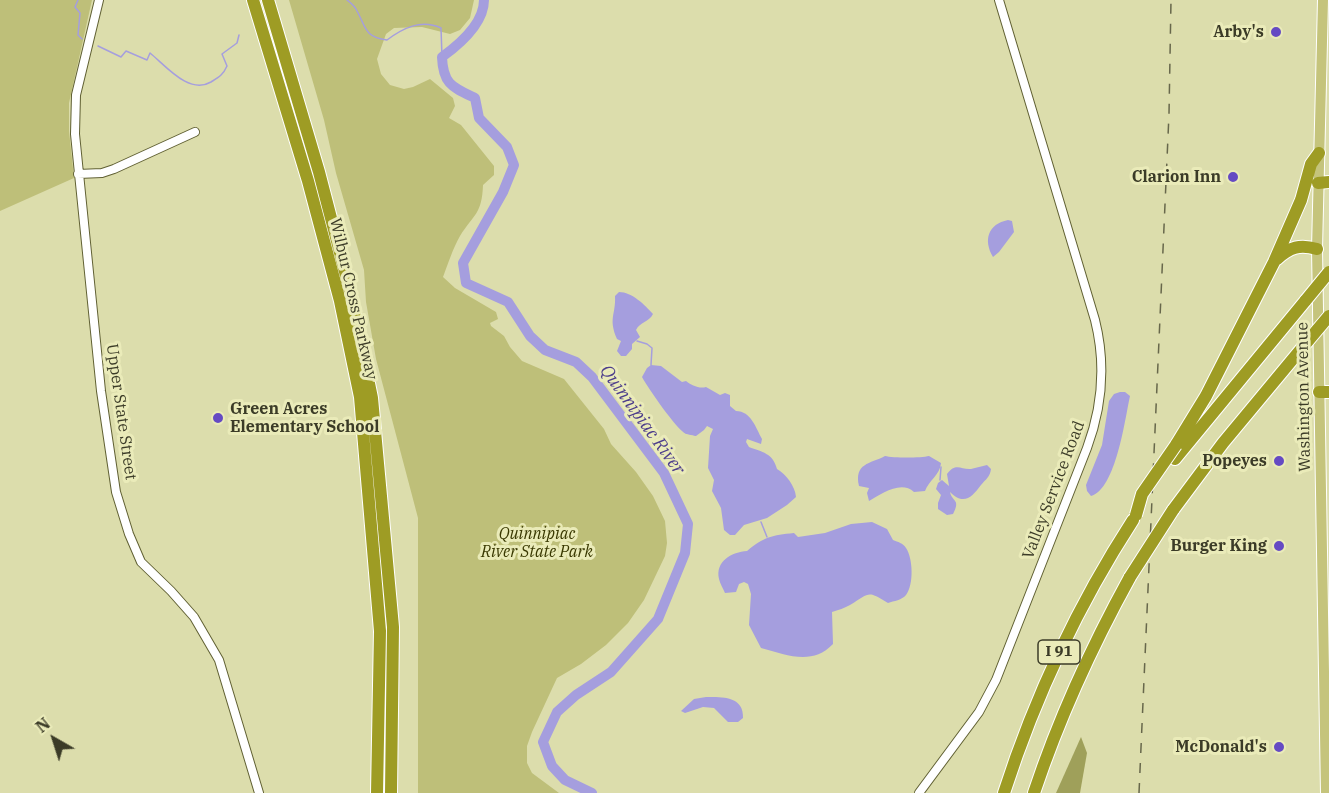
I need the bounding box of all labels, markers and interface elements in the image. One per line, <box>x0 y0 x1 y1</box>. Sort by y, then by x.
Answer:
place label: Arby's <box>1213 22 1264 42</box>
marker: Arby's <box>1269 25 1283 39</box>
place label: Clarion Inn <box>1132 167 1221 187</box>
marker: Clarion Inn <box>1226 170 1240 184</box>
street label: Wilbur Cross Parkway <box>325 216 381 382</box>
street label: Washington Avenue <box>1293 322 1315 472</box>
street label: Upper State Street <box>102 343 140 481</box>
water label: Quinnipiac River <box>595 361 689 479</box>
place label: Green Acres Elementary School <box>230 399 379 437</box>
marker: Green Acres Elementary School <box>211 411 225 425</box>
street label: Valley Service Road <box>1019 418 1089 562</box>
place label: Popeyes <box>1202 451 1267 471</box>
marker: Popeyes <box>1272 454 1286 468</box>
park label: Quinnipiac River State Park <box>481 524 593 562</box>
place label: Burger King <box>1171 536 1267 556</box>
marker: Burger King <box>1272 539 1286 553</box>
road number: I 91 <box>1038 640 1080 664</box>
north arrow <box>24 709 84 769</box>
text: N <box>31 713 54 737</box>
place label: McDonald's <box>1175 737 1267 757</box>
marker: McDonald's <box>1272 740 1286 754</box>

